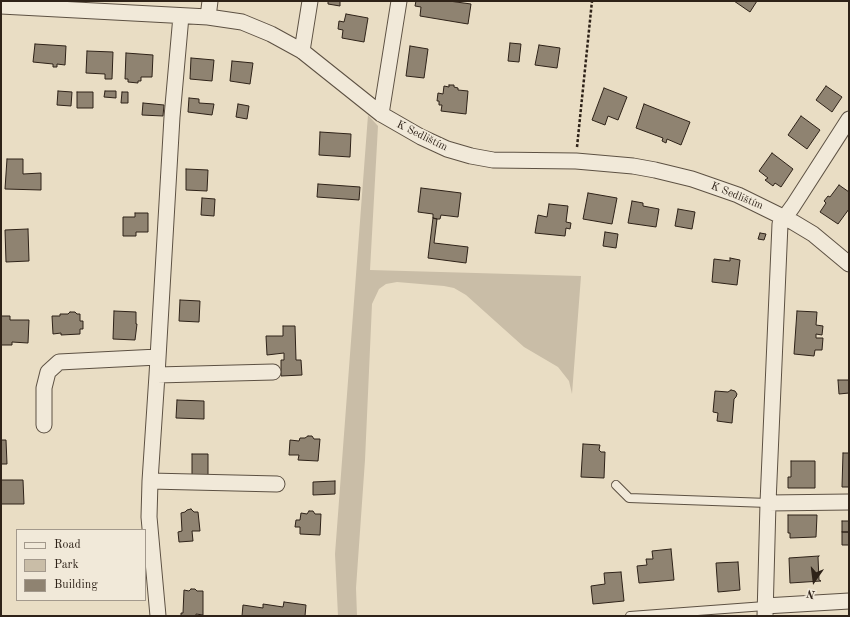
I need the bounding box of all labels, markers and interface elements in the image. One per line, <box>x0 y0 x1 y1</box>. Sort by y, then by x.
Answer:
street label: K Sedlištím <box>394 118 450 154</box>
street label: K Sedlištím <box>709 180 765 212</box>
legend <box>16 529 146 601</box>
text: Road <box>54 539 81 551</box>
text: Park <box>54 559 79 571</box>
north arrow <box>794 561 834 601</box>
text: Building <box>54 579 98 591</box>
text: N <box>806 587 816 599</box>

